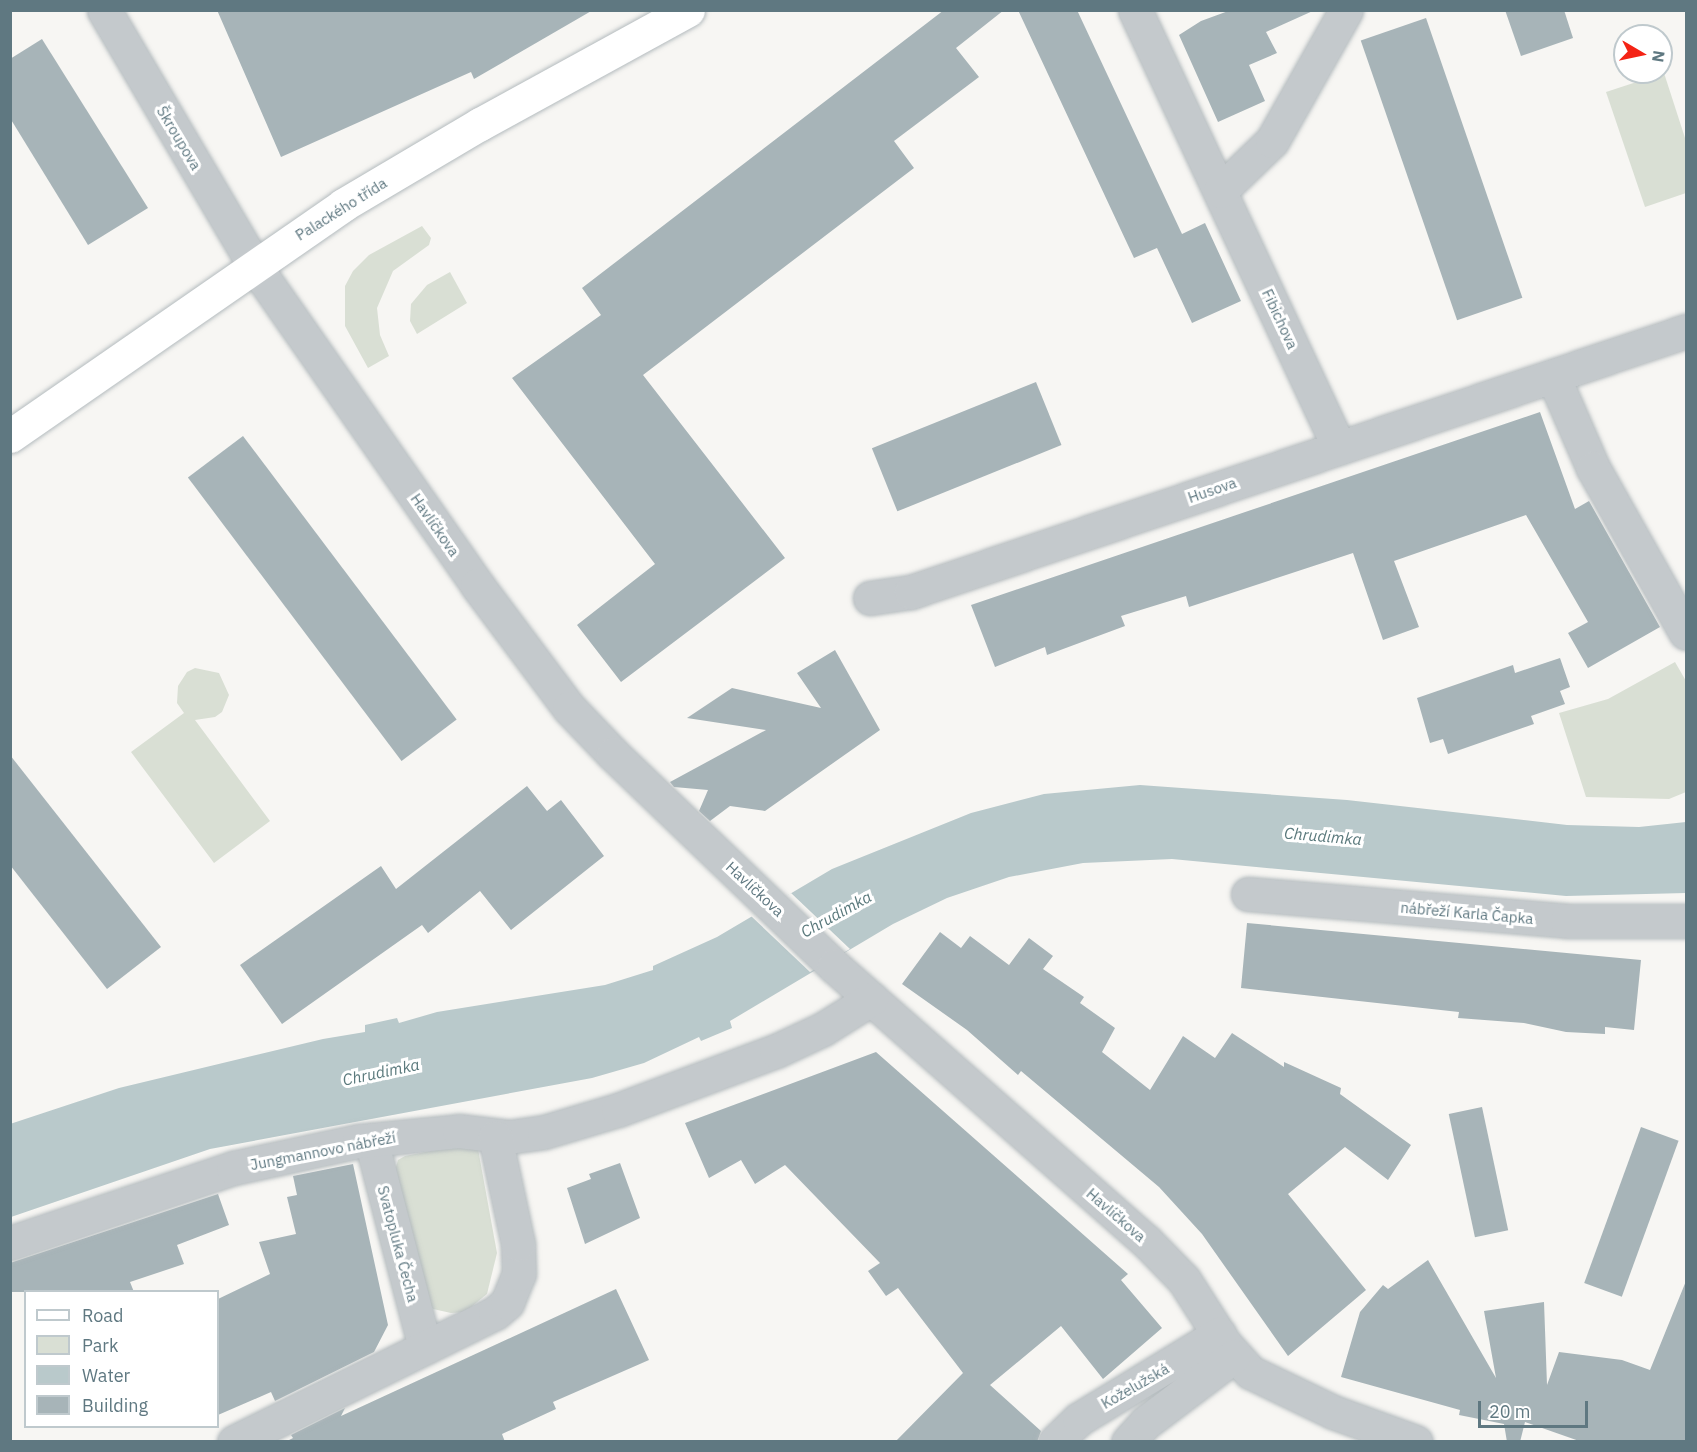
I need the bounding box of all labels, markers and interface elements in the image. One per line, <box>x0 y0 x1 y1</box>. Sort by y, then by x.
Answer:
north arrow <box>1613 24 1673 84</box>
text: N <box>1648 49 1670 64</box>
street label: Škroupova <box>153 103 205 173</box>
street label: Palackého třída <box>292 174 390 244</box>
street label: Fibichova <box>1258 286 1302 352</box>
street label: Husova <box>1185 473 1239 507</box>
street label: Havlíčkova <box>407 490 463 560</box>
water label: Chrudimka <box>1283 823 1363 849</box>
street label: Havlíčkova <box>722 858 788 920</box>
water label: Chrudimka <box>797 887 875 941</box>
street label: nábřeží Karla Čapka <box>1400 898 1534 928</box>
water label: Chrudimka <box>341 1055 421 1089</box>
street label: Jungmannovo nábřeží <box>249 1128 397 1174</box>
street label: Svatopluka Čecha <box>374 1184 422 1304</box>
street label: Havlíčkova <box>1083 1184 1149 1246</box>
legend <box>24 1290 219 1428</box>
text: Road <box>82 1304 123 1327</box>
text: Park <box>82 1334 118 1357</box>
street label: Koželužská <box>1098 1359 1172 1413</box>
text: Water <box>82 1364 130 1387</box>
scale bar <box>1481 1389 1590 1427</box>
text: Building <box>82 1394 148 1417</box>
text: 20 m <box>1489 1400 1531 1423</box>

